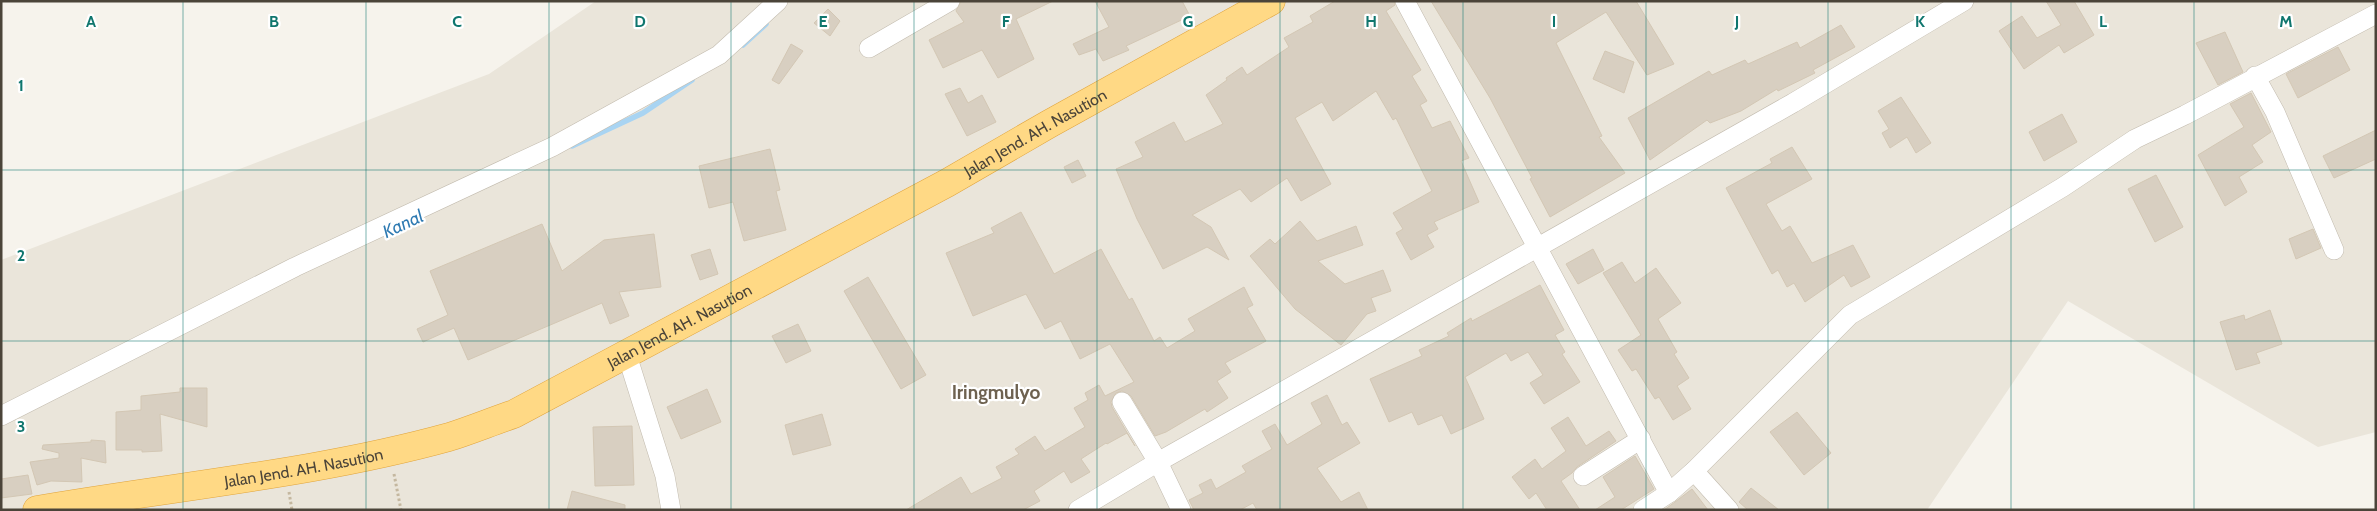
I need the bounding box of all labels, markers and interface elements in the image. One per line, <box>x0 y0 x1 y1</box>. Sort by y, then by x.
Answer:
text: A <box>86 12 96 31</box>
text: B <box>269 12 279 31</box>
text: C <box>452 12 462 31</box>
text: D <box>634 12 646 31</box>
text: E <box>818 12 828 31</box>
text: F <box>1002 12 1011 31</box>
text: G <box>1183 12 1193 31</box>
text: H <box>1365 12 1377 31</box>
text: I <box>1552 12 1556 31</box>
text: J <box>1734 12 1739 31</box>
text: K <box>1915 12 1925 31</box>
text: L <box>2099 12 2107 31</box>
text: M <box>2279 12 2293 31</box>
text: 1 <box>18 76 24 95</box>
street label: Jalan Jend. AH. Nasution <box>960 85 1110 182</box>
water label: Kanal <box>379 205 428 243</box>
text: 2 <box>17 246 25 265</box>
street label: Jalan Jend. AH. Nasution <box>603 280 755 373</box>
district label: Iringmulyo <box>952 381 1040 404</box>
text: 3 <box>17 417 25 436</box>
street label: Jalan Jend. AH. Nasution <box>222 445 385 491</box>

